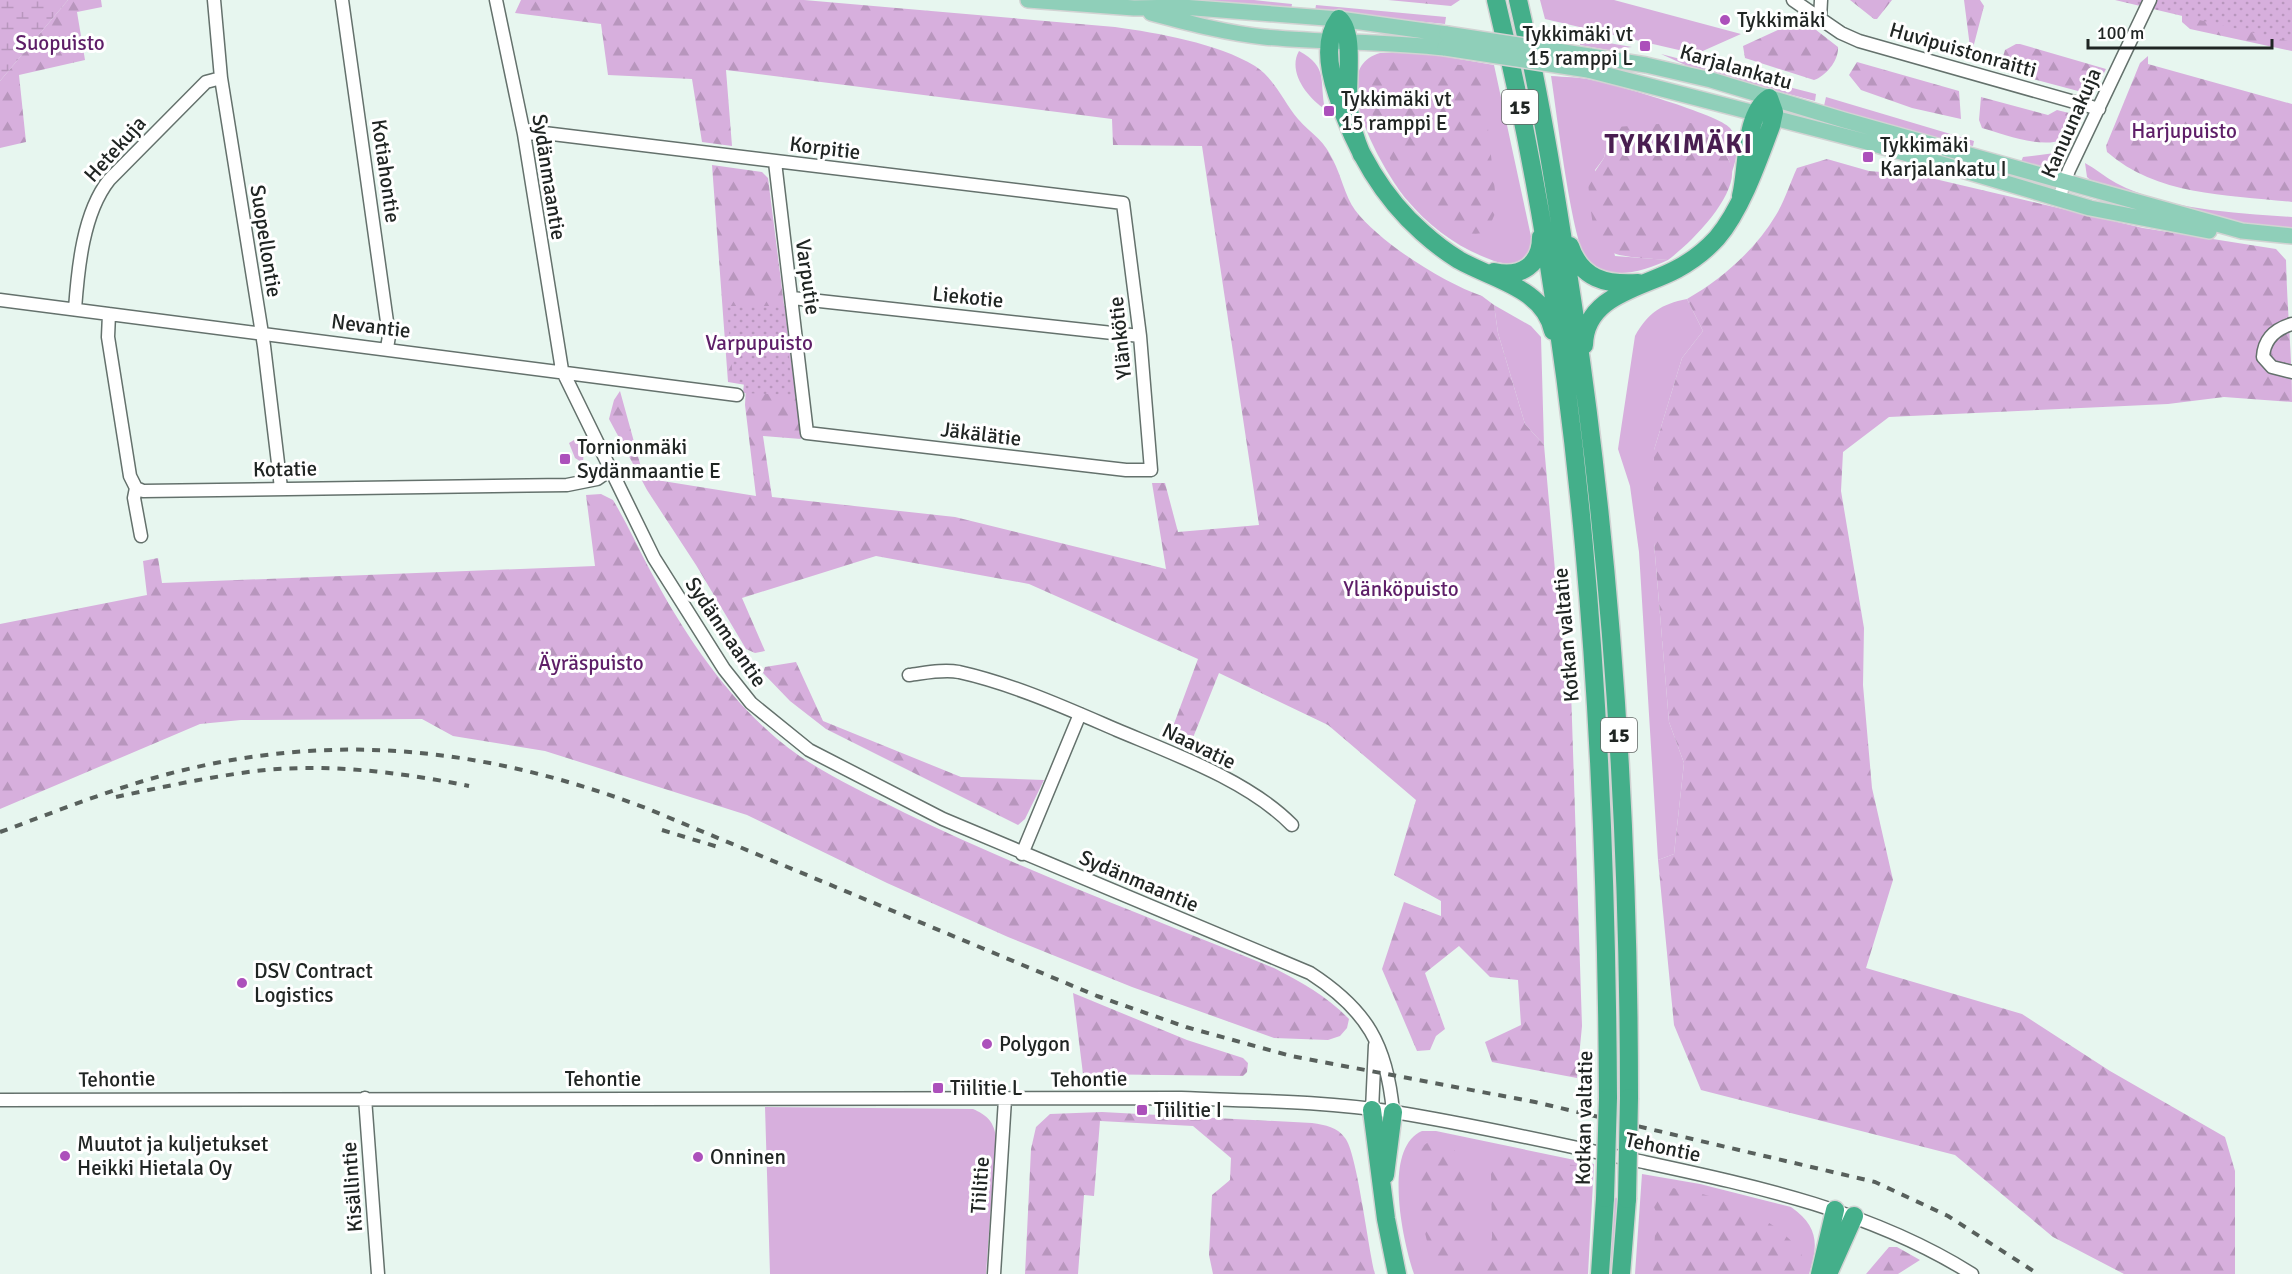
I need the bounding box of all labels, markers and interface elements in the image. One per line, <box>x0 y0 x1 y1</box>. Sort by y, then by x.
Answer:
place label: Tykkimäki <box>1737 7 1826 33</box>
scale bar <box>2088 12 2272 50</box>
marker: Tykkimäki <box>1718 13 1732 27</box>
street label: Huvipuistonraitti <box>1886 17 2040 83</box>
place label: Tykkimäki vt 15 ramppi L <box>1522 21 1633 71</box>
text: 100 m <box>2097 22 2144 44</box>
park label: Suopuisto <box>15 30 105 56</box>
marker: Tykkimäki vt 15 ramppi L <box>1638 39 1652 53</box>
street label: Karjalankatu <box>1677 39 1795 95</box>
street label: Kanuunakuja <box>2035 64 2107 182</box>
place label: Tykkimäki vt 15 ramppi E <box>1341 86 1452 136</box>
road number: 15 <box>1502 90 1538 124</box>
marker: Tykkimäki vt 15 ramppi E <box>1322 104 1336 118</box>
street label: Hetekuja <box>78 110 152 188</box>
street label: Sydänmaantie <box>526 112 572 242</box>
street label: Kotiahontie <box>366 118 406 224</box>
park label: Harjupuisto <box>2131 118 2237 144</box>
district label: TYKKIMÄKI <box>1605 128 1753 161</box>
street label: Korpitie <box>788 131 862 165</box>
place label: Tykkimäki Karjalankatu I <box>1880 132 2007 182</box>
marker: Tykkimäki Karjalankatu I <box>1861 150 1875 164</box>
street label: Suopellontie <box>244 183 288 299</box>
street label: Varputie <box>790 238 826 316</box>
street label: Liekotie <box>931 280 1005 314</box>
street label: Ylänkötie <box>1103 295 1137 381</box>
street label: Nevantie <box>330 308 412 344</box>
park label: Varpupuisto <box>705 330 813 356</box>
street label: Jäkälätie <box>939 416 1023 452</box>
place label: Tornionmäki Sydänmaantie E <box>577 434 721 484</box>
marker: Tornionmäki Sydänmaantie E <box>558 452 572 466</box>
street label: Kotatie <box>253 455 317 483</box>
street label: Kotkan valtatie <box>1547 567 1585 703</box>
street label: Sydänmaantie <box>680 572 772 692</box>
park label: Ylänköpuisto <box>1343 576 1459 602</box>
park label: Äyräspuisto <box>538 650 644 676</box>
street label: Naavatie <box>1158 717 1240 775</box>
road number: 15 <box>1601 718 1637 752</box>
street label: Sydänmaantie <box>1075 844 1203 918</box>
place label: DSV Contract Logistics <box>254 958 373 1008</box>
marker: DSV Contract Logistics <box>235 976 249 990</box>
place label: Polygon <box>999 1031 1070 1057</box>
marker: Polygon <box>980 1037 994 1051</box>
street label: Kotkan valtatie <box>1570 1050 1598 1186</box>
street label: Tehontie <box>78 1065 156 1093</box>
street label: Tehontie <box>1050 1065 1128 1093</box>
street label: Tehontie <box>565 1066 641 1092</box>
place label: Tiilitie L <box>950 1075 1023 1101</box>
marker: Tiilitie L <box>931 1081 945 1095</box>
place label: Tiilitie I <box>1154 1097 1222 1123</box>
marker: Tiilitie I <box>1135 1103 1149 1117</box>
street label: Tehontie <box>1623 1126 1703 1168</box>
place label: Muutot ja kuljetukset Heikki Hietala Oy <box>77 1131 268 1181</box>
street label: Kisällintie <box>336 1141 368 1233</box>
place label: Onninen <box>710 1144 786 1170</box>
marker: Muutot ja kuljetukset Heikki Hietala Oy <box>58 1149 72 1163</box>
marker: Onninen <box>691 1150 705 1164</box>
street label: Tiilitie <box>965 1156 995 1214</box>

